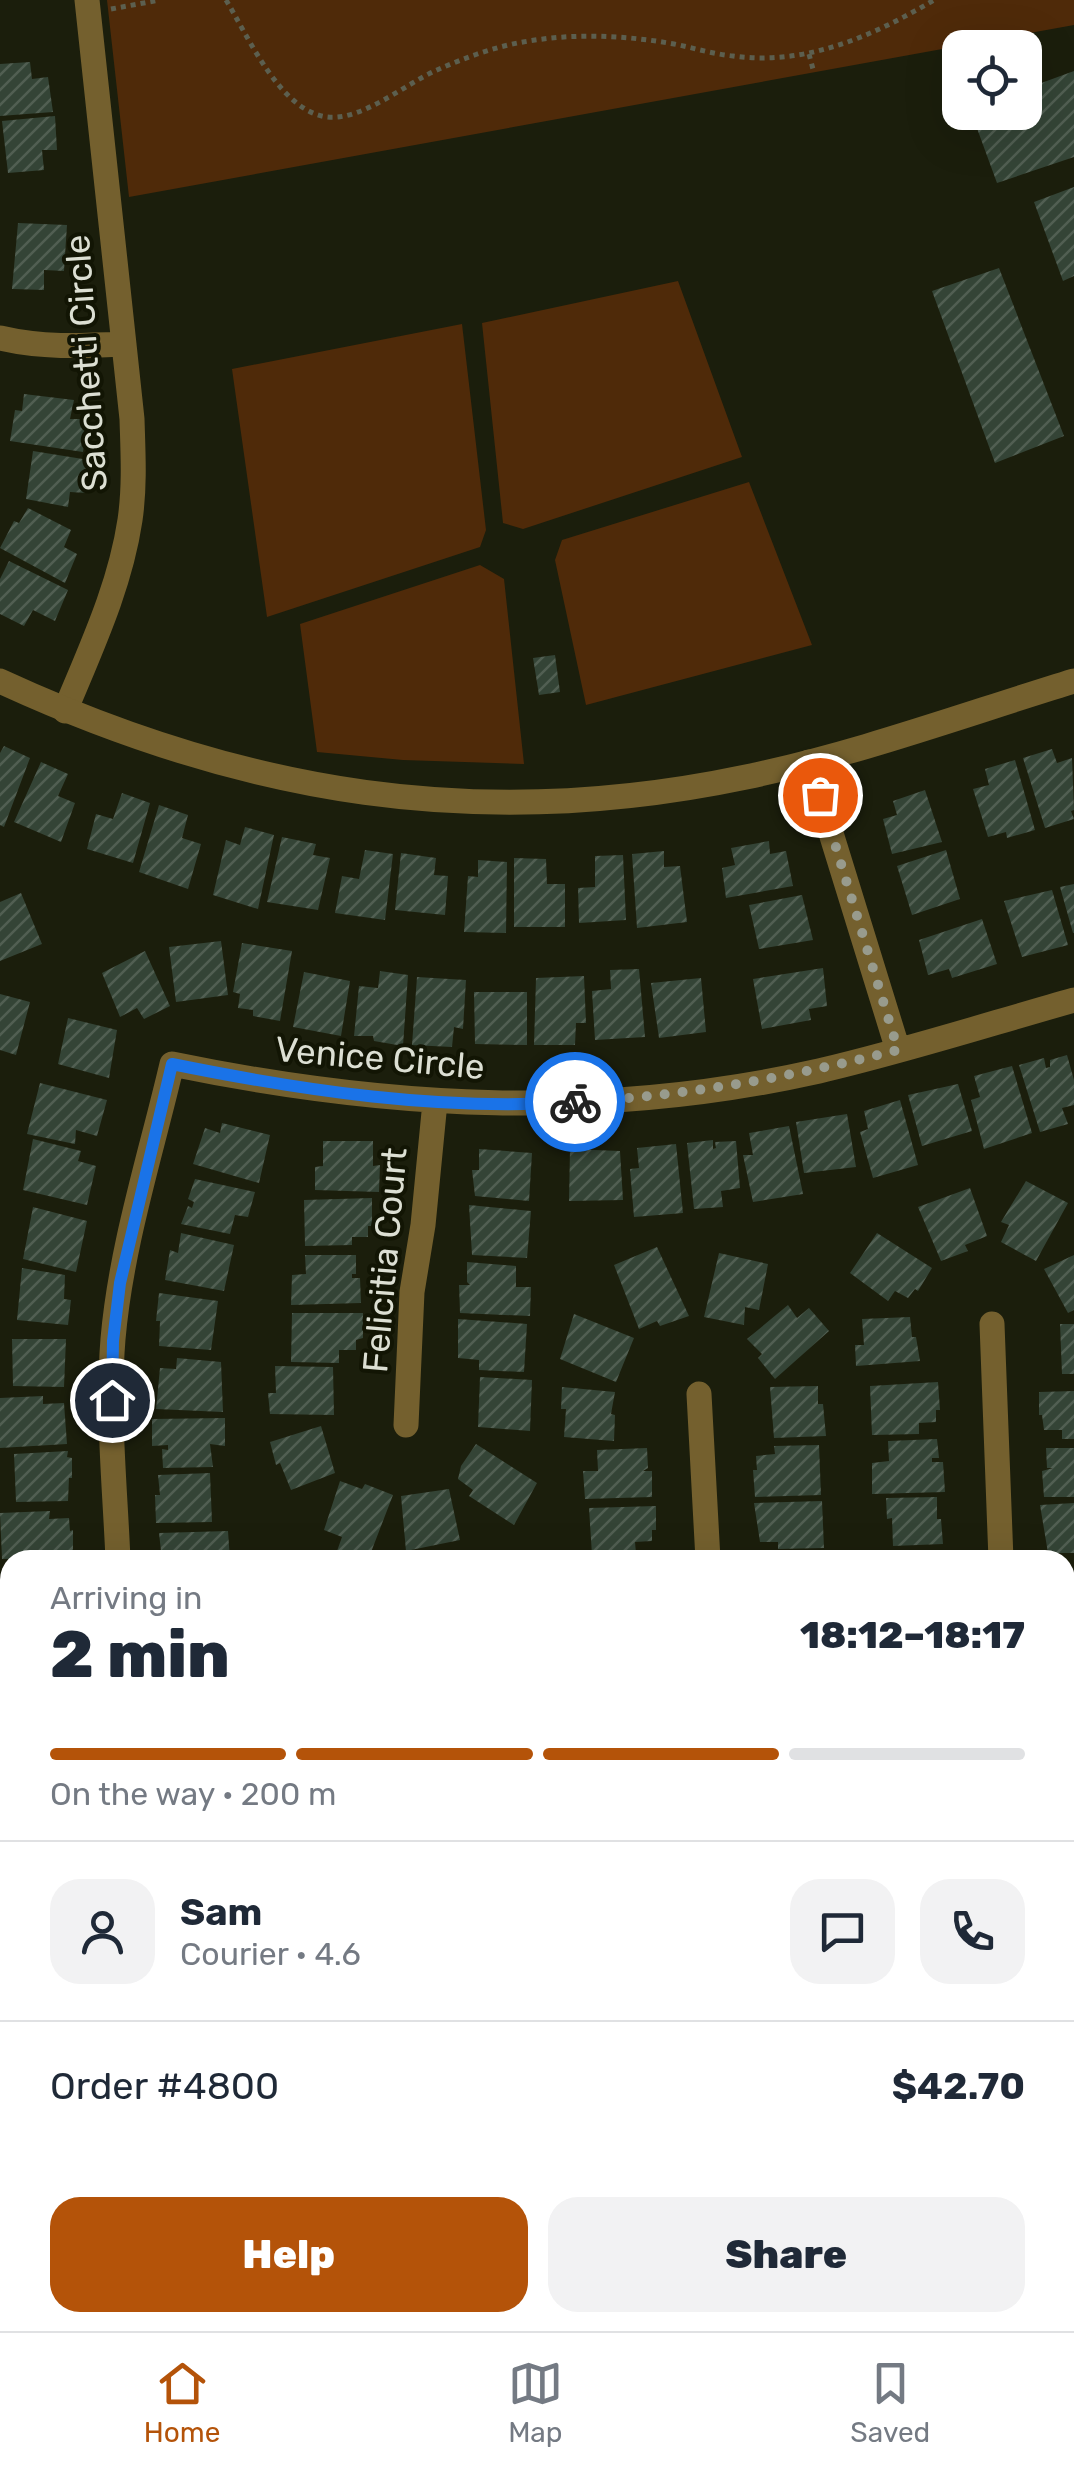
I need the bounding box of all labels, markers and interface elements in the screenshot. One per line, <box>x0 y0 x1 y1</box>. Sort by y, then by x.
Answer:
map controls <box>942 30 1042 130</box>
button: locate <box>942 30 1042 130</box>
street label: Sacchetti Circle <box>56 233 116 493</box>
pin <box>778 753 863 838</box>
icon: bag <box>793 768 848 823</box>
street label: Venice Circle <box>274 1028 486 1088</box>
courier <box>525 1052 625 1152</box>
icon: bike <box>548 1075 603 1130</box>
street label: Felicitia Court <box>354 1146 416 1374</box>
pin <box>70 1358 155 1443</box>
icon: home <box>85 1373 140 1428</box>
text: Arriving in <box>50 1579 202 1617</box>
text: 18:12–18:17 <box>800 1612 1025 1658</box>
text: 2 min <box>50 1616 230 1693</box>
text: On the way · 200 m <box>50 1775 337 1813</box>
button: person <box>50 1879 155 1984</box>
button: chat <box>790 1879 895 1984</box>
button: phone <box>920 1879 1025 1984</box>
text: Sam <box>180 1889 262 1935</box>
text: Courier · 4.6 <box>180 1935 361 1973</box>
text: Order #4800 <box>50 2063 279 2109</box>
text: $42.70 <box>892 2063 1025 2109</box>
button: Help <box>50 2197 528 2312</box>
button: Share <box>548 2197 1025 2312</box>
tab: Home <box>144 2356 220 2449</box>
tab: Map <box>508 2356 563 2449</box>
tab: Saved <box>850 2356 930 2449</box>

